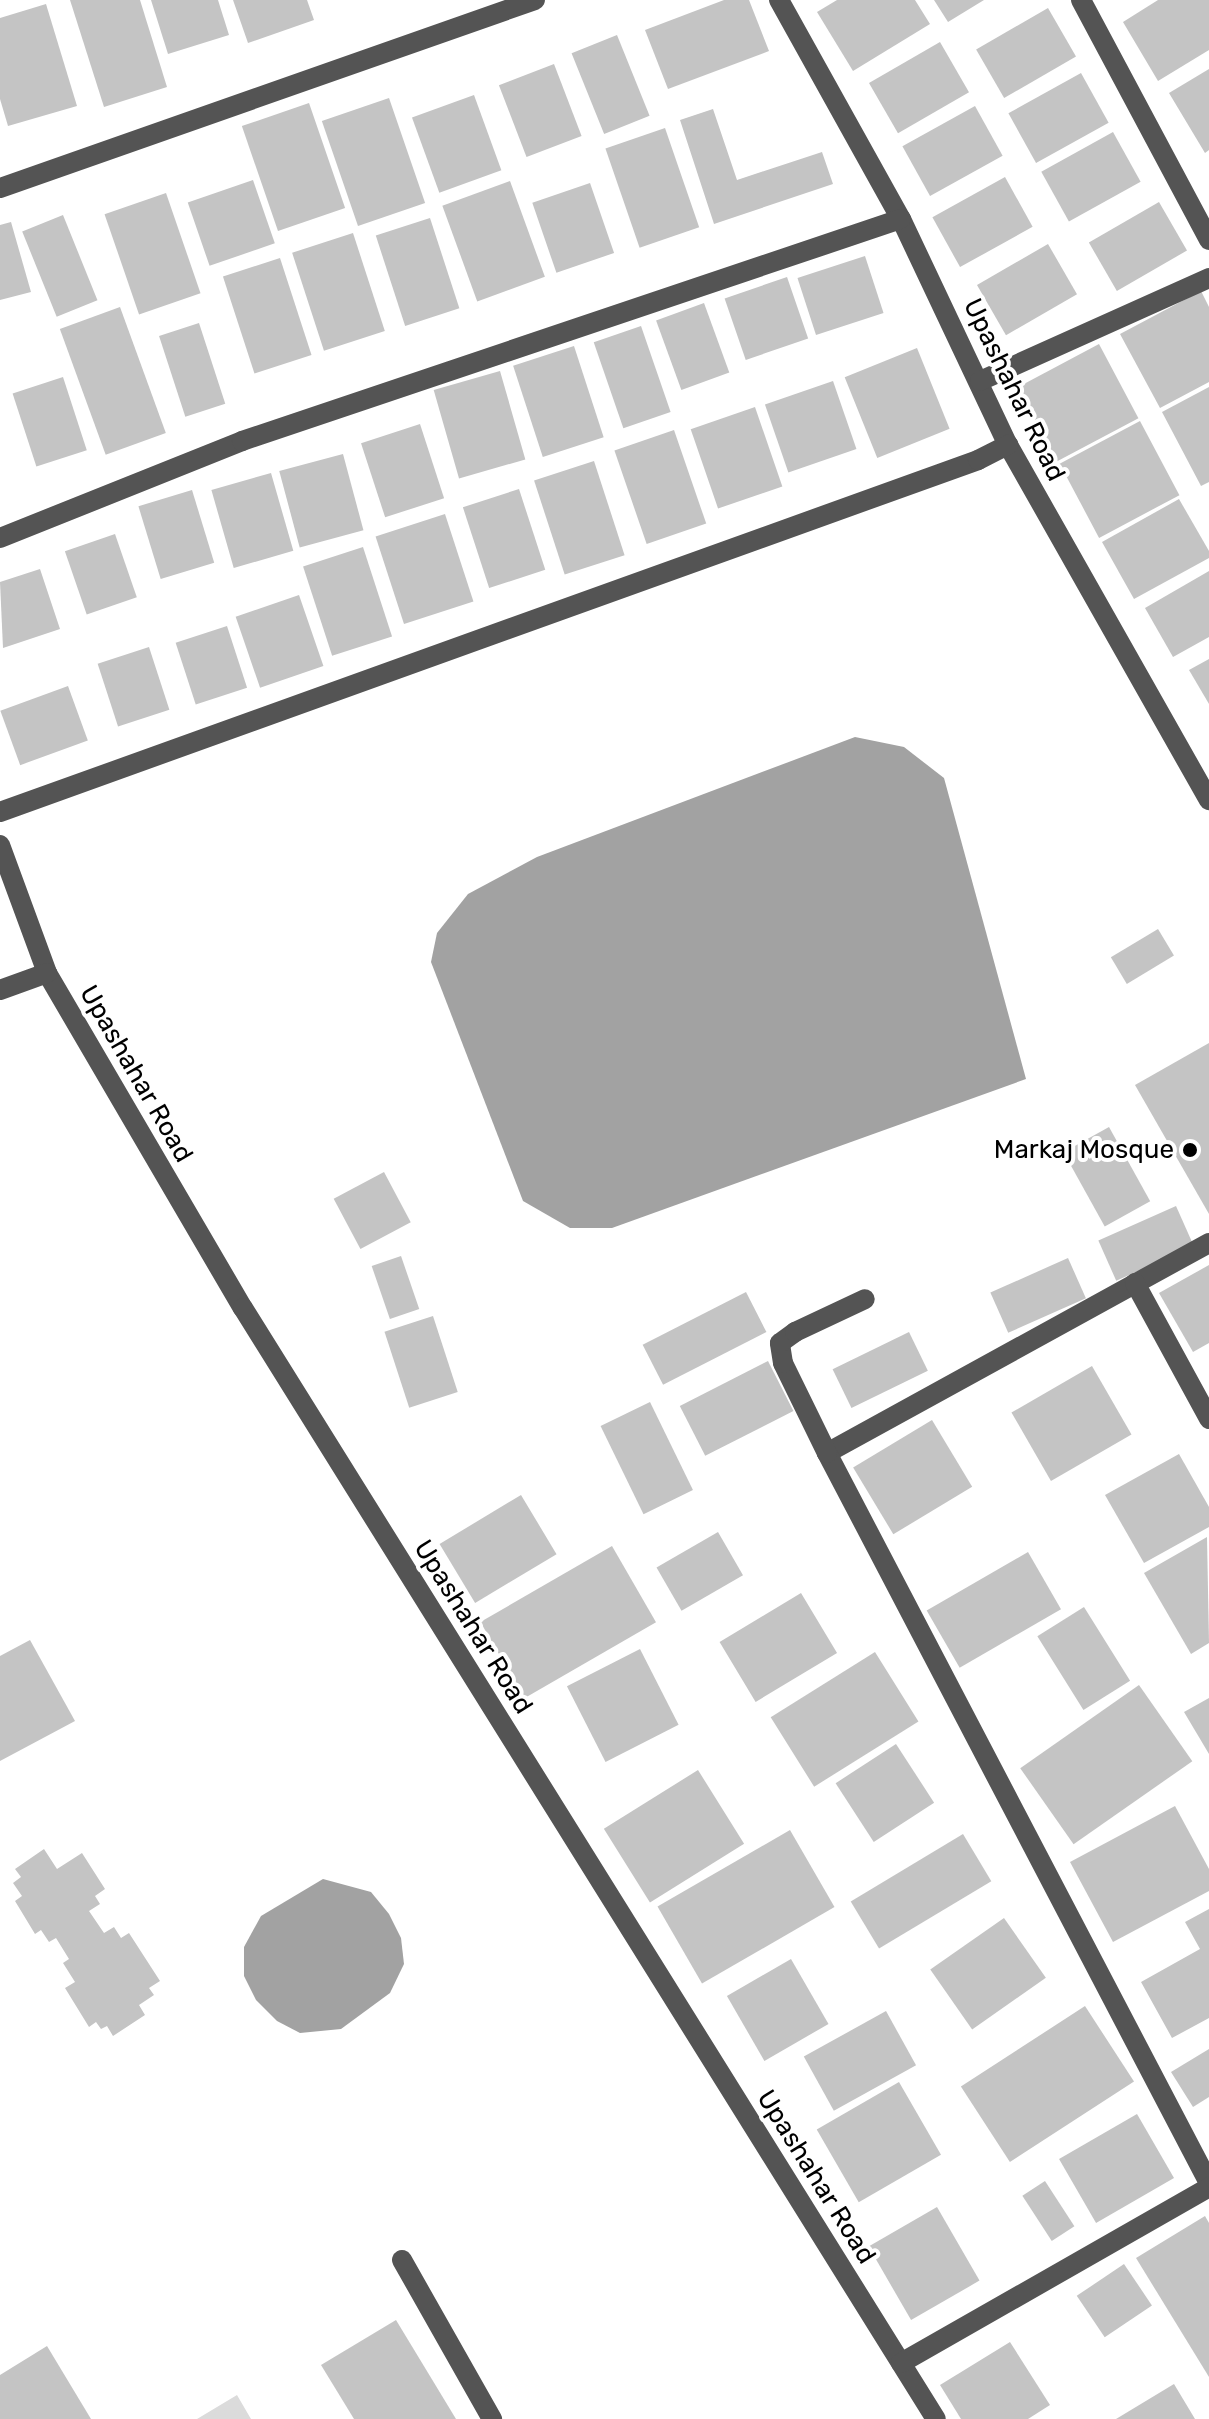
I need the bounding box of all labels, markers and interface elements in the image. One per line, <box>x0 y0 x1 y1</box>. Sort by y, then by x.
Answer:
street label: Upashahar Road <box>956 293 1072 487</box>
street label: Upashahar Road <box>73 980 199 1168</box>
place label: Markaj Mosque <box>994 1134 1174 1166</box>
marker: Markaj Mosque <box>1181 1141 1199 1159</box>
street label: Upashahar Road <box>407 1534 539 1720</box>
street label: Upashahar Road <box>750 2084 882 2270</box>

